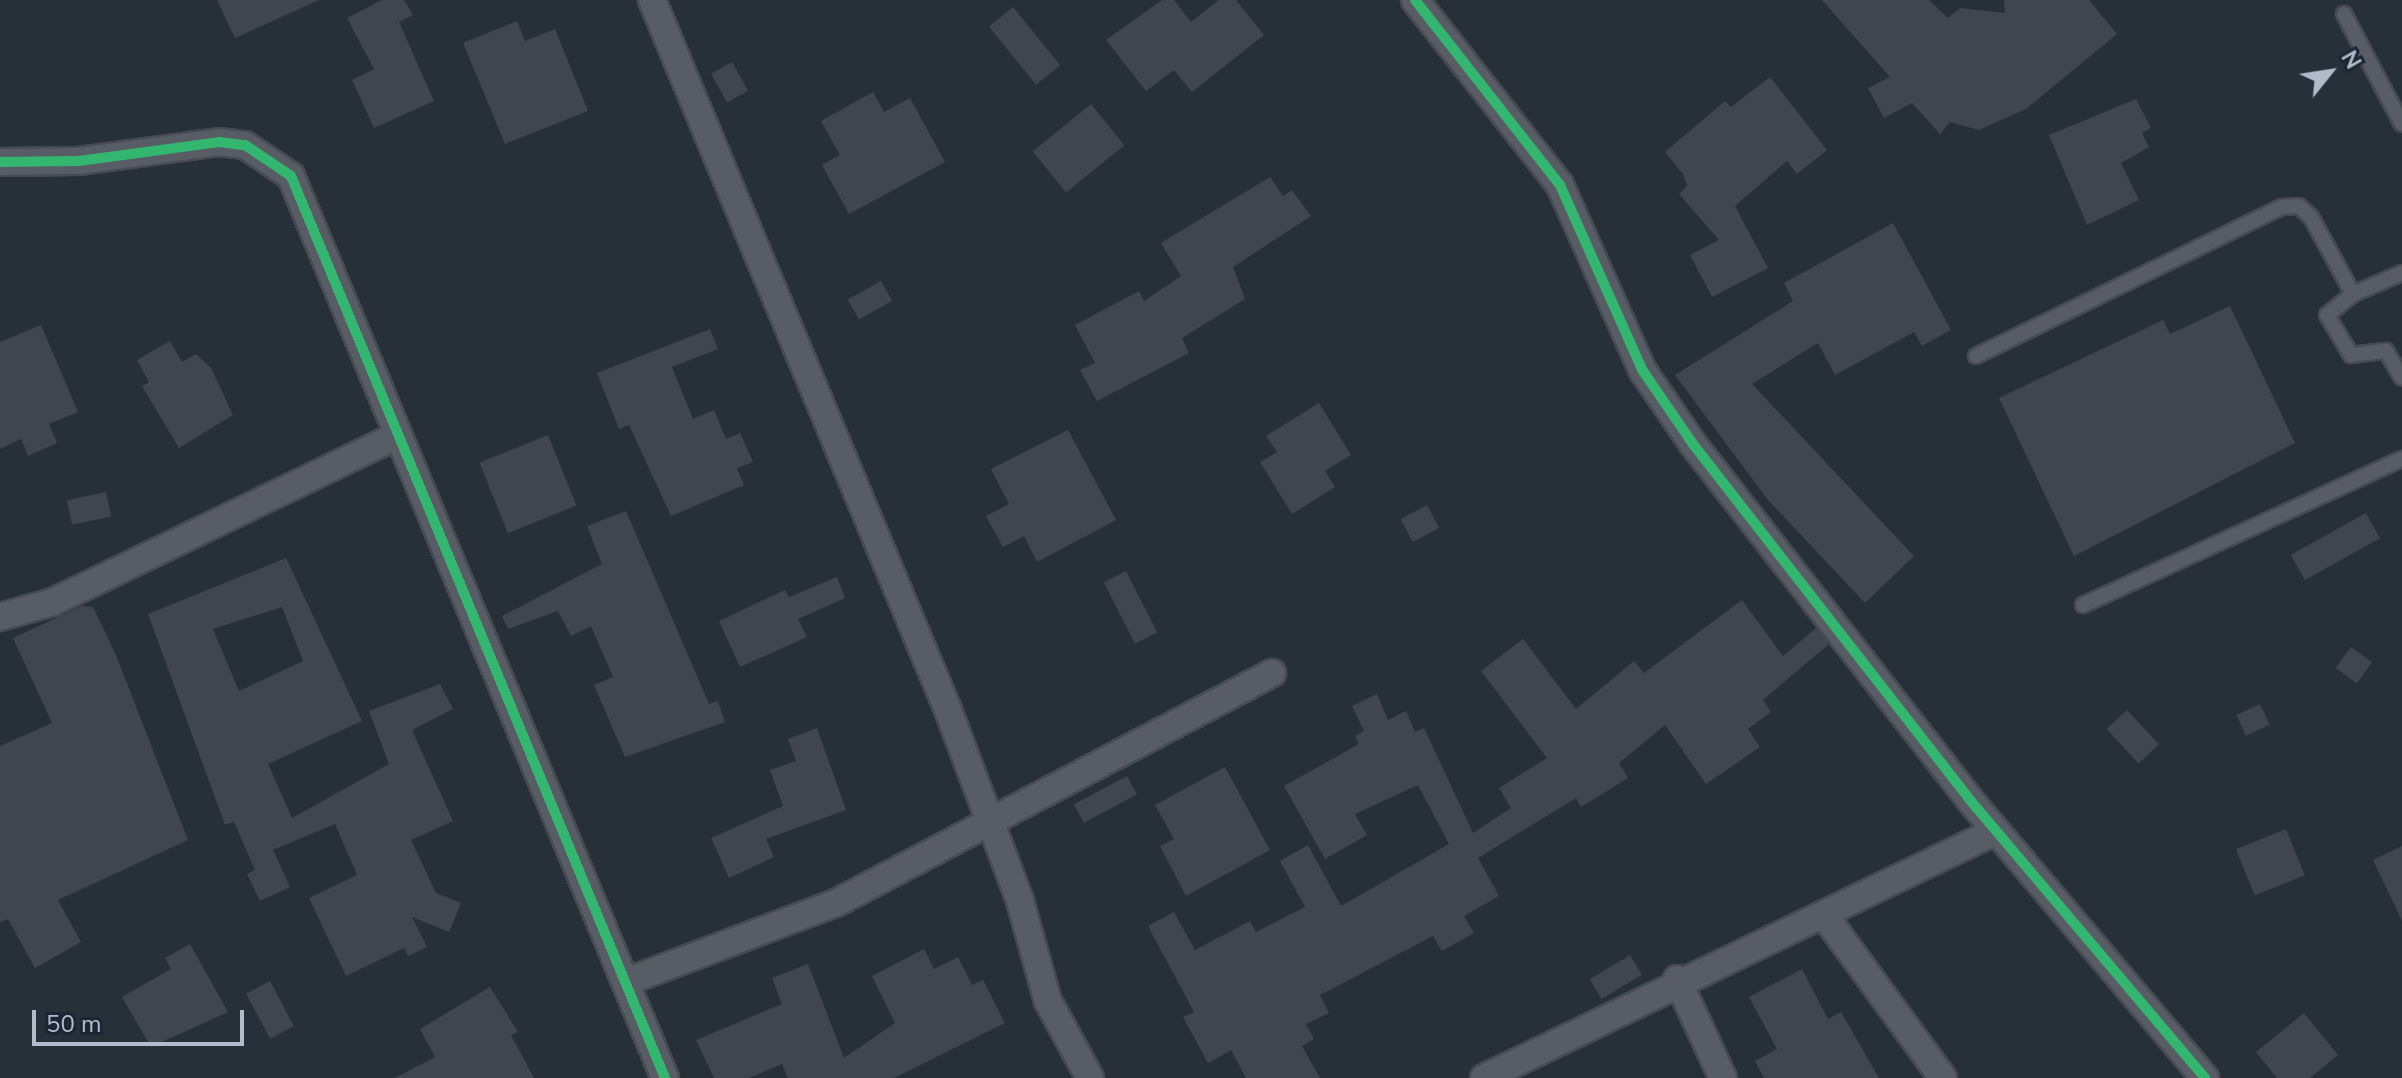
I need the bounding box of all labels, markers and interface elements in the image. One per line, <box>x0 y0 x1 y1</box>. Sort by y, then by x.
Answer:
north arrow <box>2290 32 2370 112</box>
text: N <box>2334 45 2368 75</box>
scale bar <box>36 994 248 1044</box>
text: 50 m <box>46 1008 102 1040</box>

